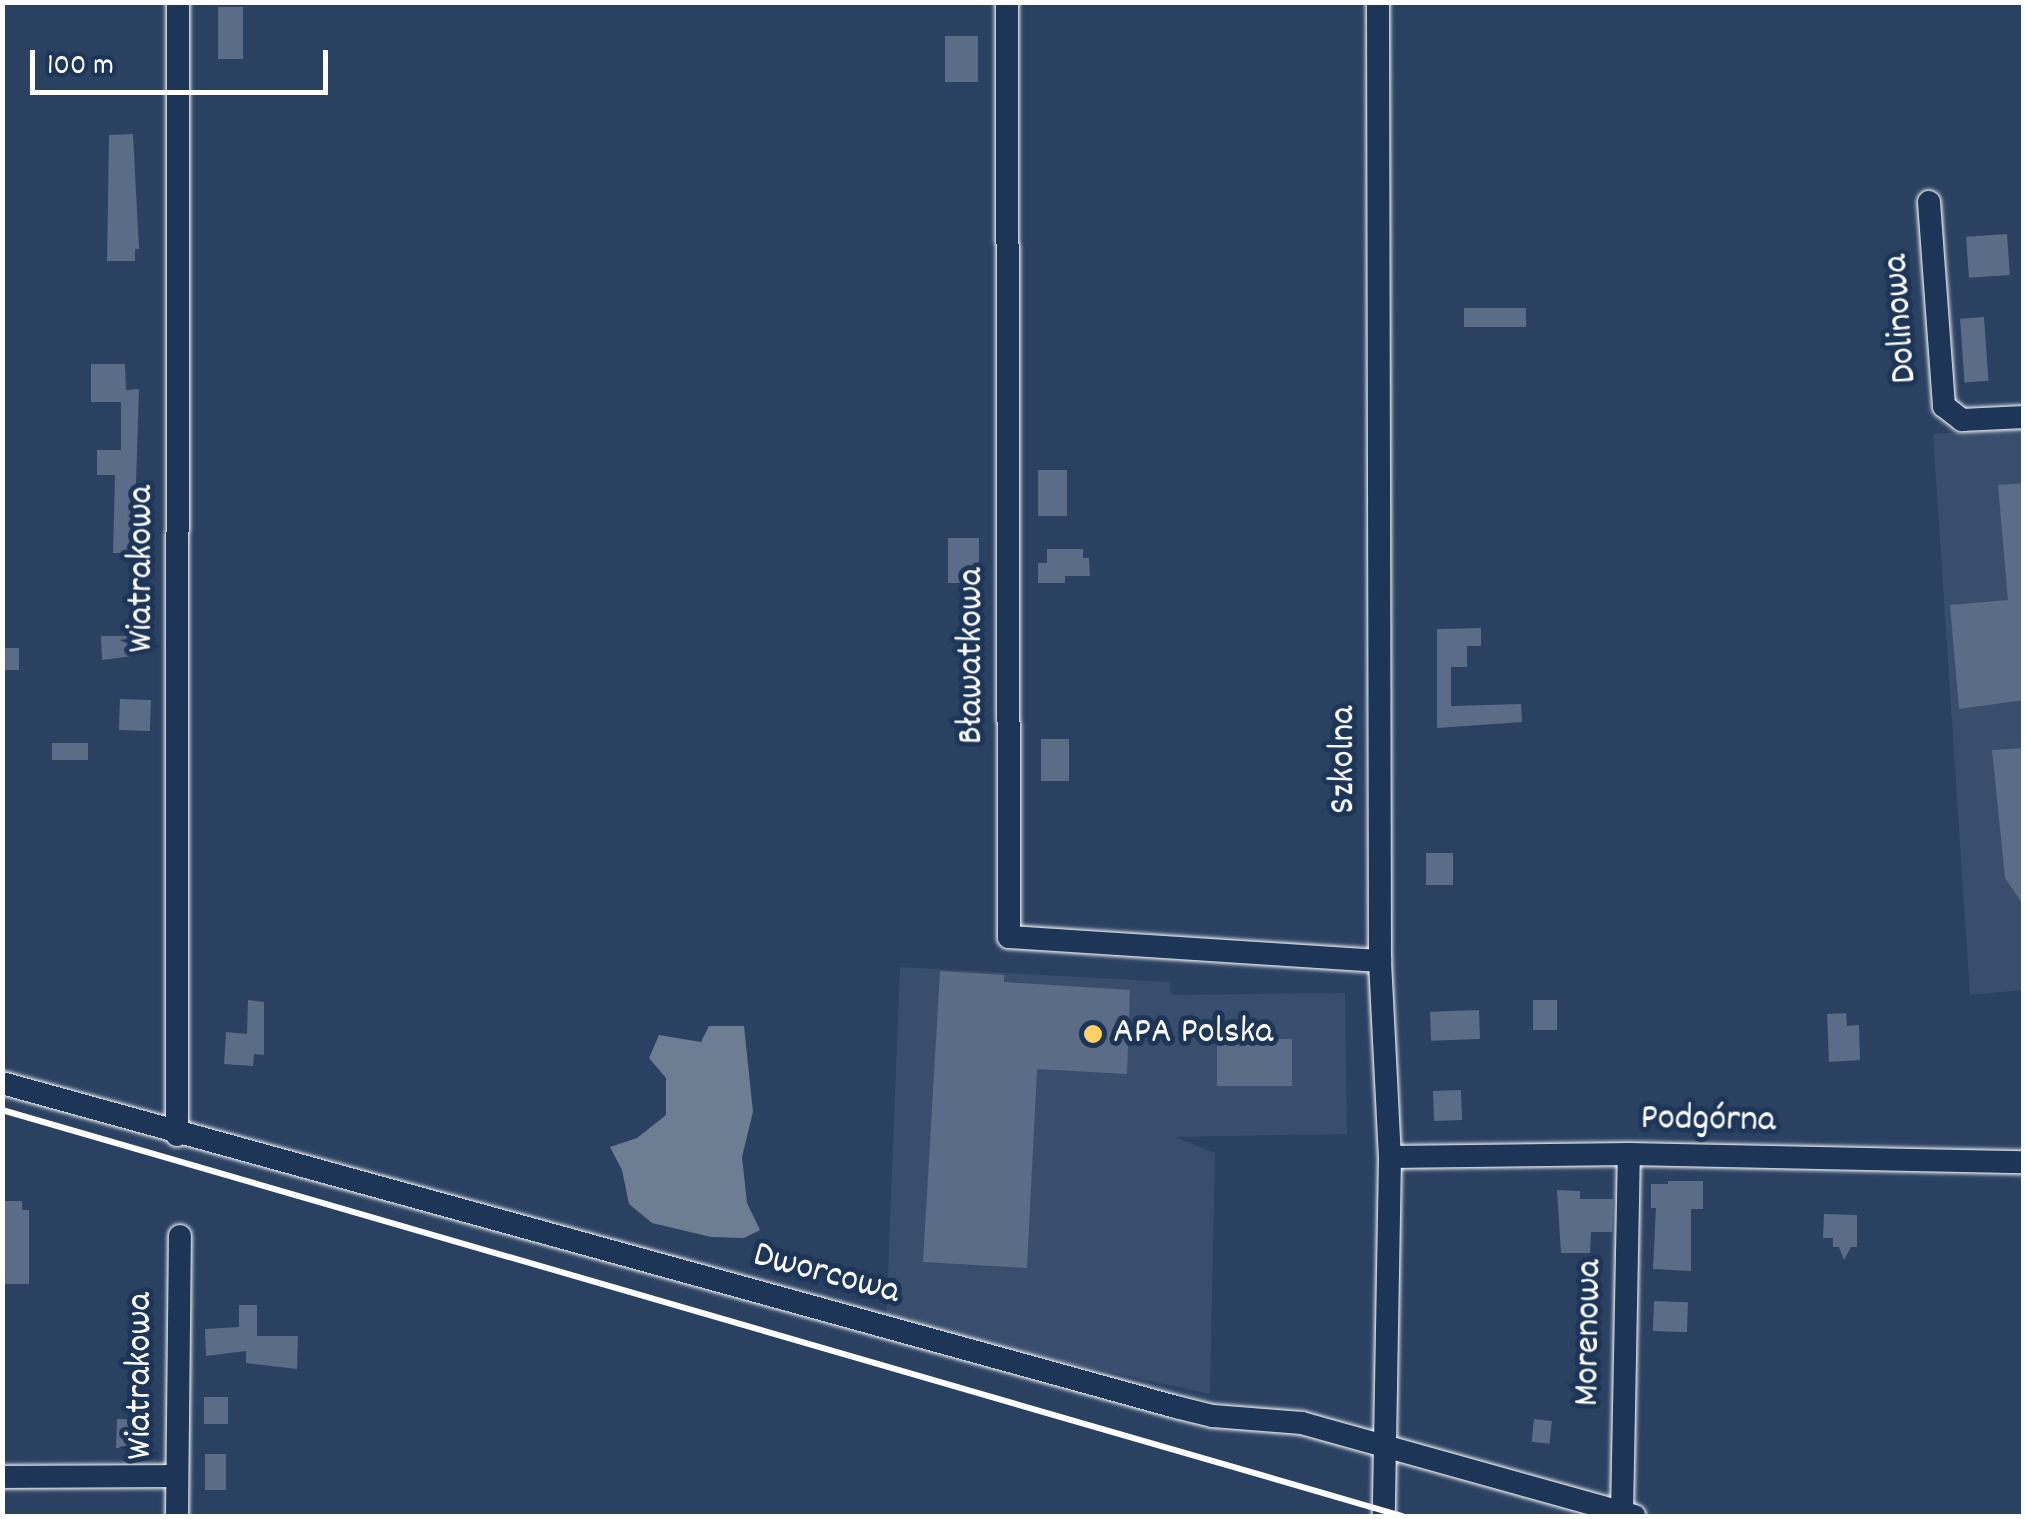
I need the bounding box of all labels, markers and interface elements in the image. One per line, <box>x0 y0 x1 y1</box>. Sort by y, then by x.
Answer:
scale bar <box>35 30 332 92</box>
text: 100 m <box>47 46 114 89</box>
street label: Dolinowa <box>1875 253 1929 385</box>
street label: Wiatrakowa <box>120 485 166 653</box>
street label: Bławatkowa <box>950 568 996 744</box>
street label: Szkolna <box>1322 706 1368 814</box>
place label: APA Polska <box>1113 1011 1273 1057</box>
marker: APA Polska <box>1082 1023 1104 1045</box>
street label: Podgórna <box>1640 1097 1776 1145</box>
street label: Dworcowa <box>748 1234 904 1316</box>
street label: Morenowa <box>1566 1259 1614 1407</box>
street label: Wiatrakowa <box>119 1292 165 1460</box>

